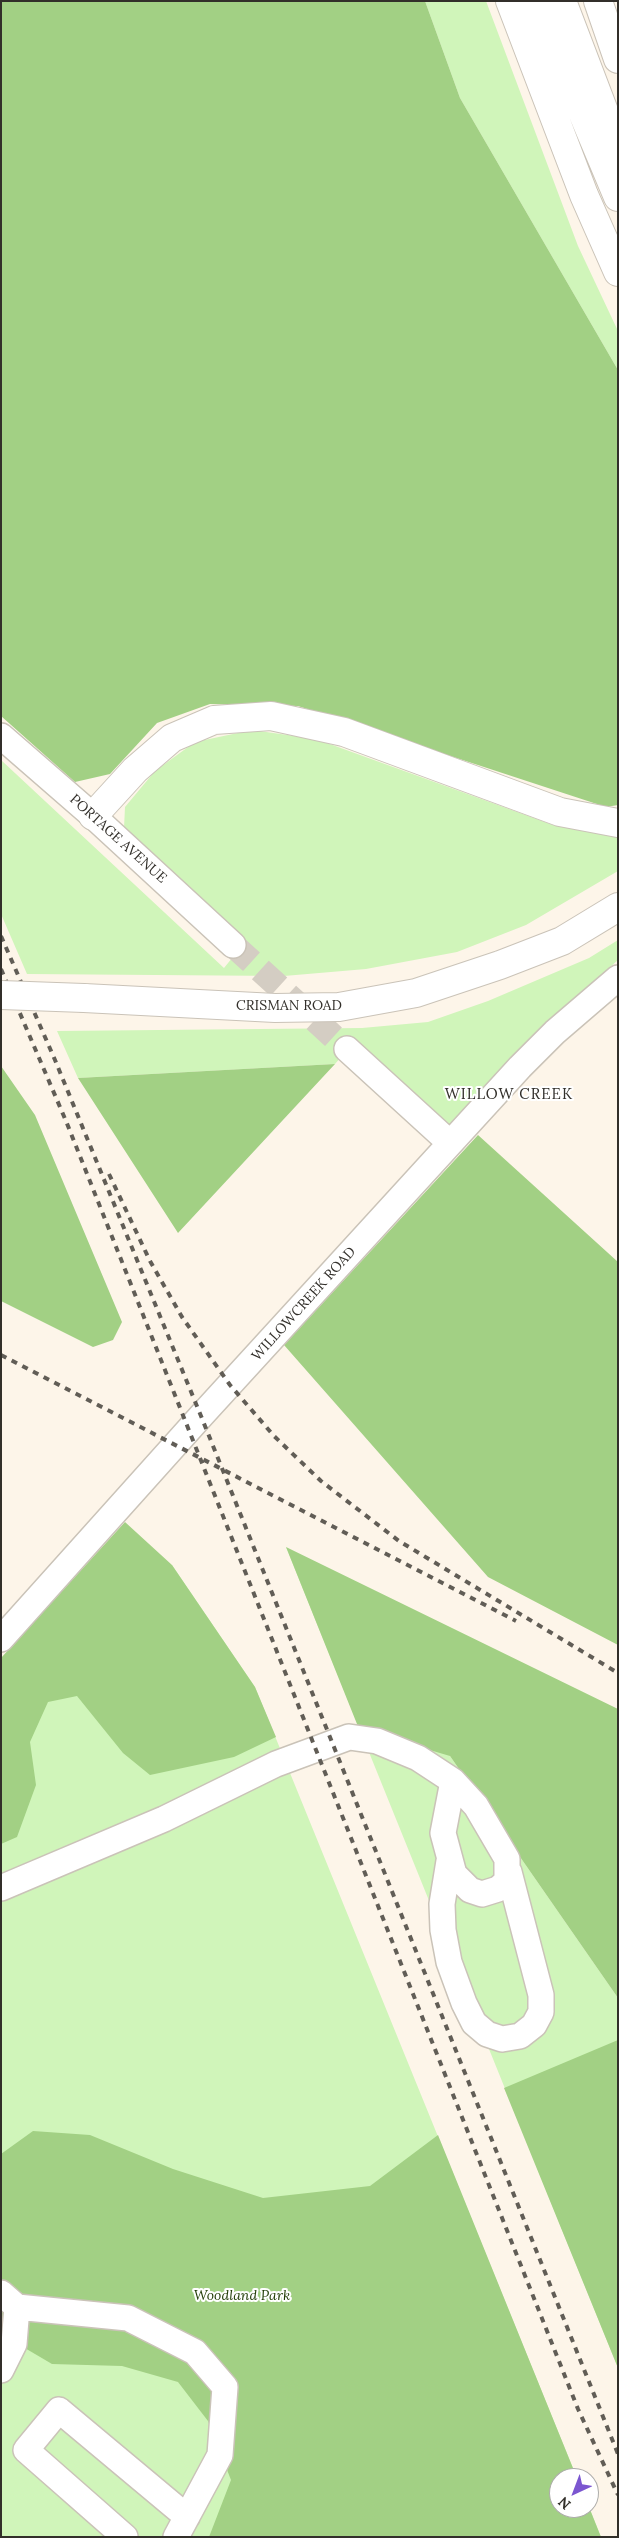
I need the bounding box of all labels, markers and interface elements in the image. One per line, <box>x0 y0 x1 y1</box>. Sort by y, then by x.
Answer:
street label: PORTAGE AVENUE <box>66 791 170 887</box>
street label: CRISMAN ROAD <box>236 998 342 1014</box>
district label: WILLOW CREEK <box>443 1086 575 1104</box>
street label: WILLOWCREEK ROAD <box>248 1244 360 1364</box>
park label: Woodland Park <box>194 2288 290 2304</box>
north arrow <box>549 2468 599 2518</box>
text: N <box>554 2493 575 2514</box>

